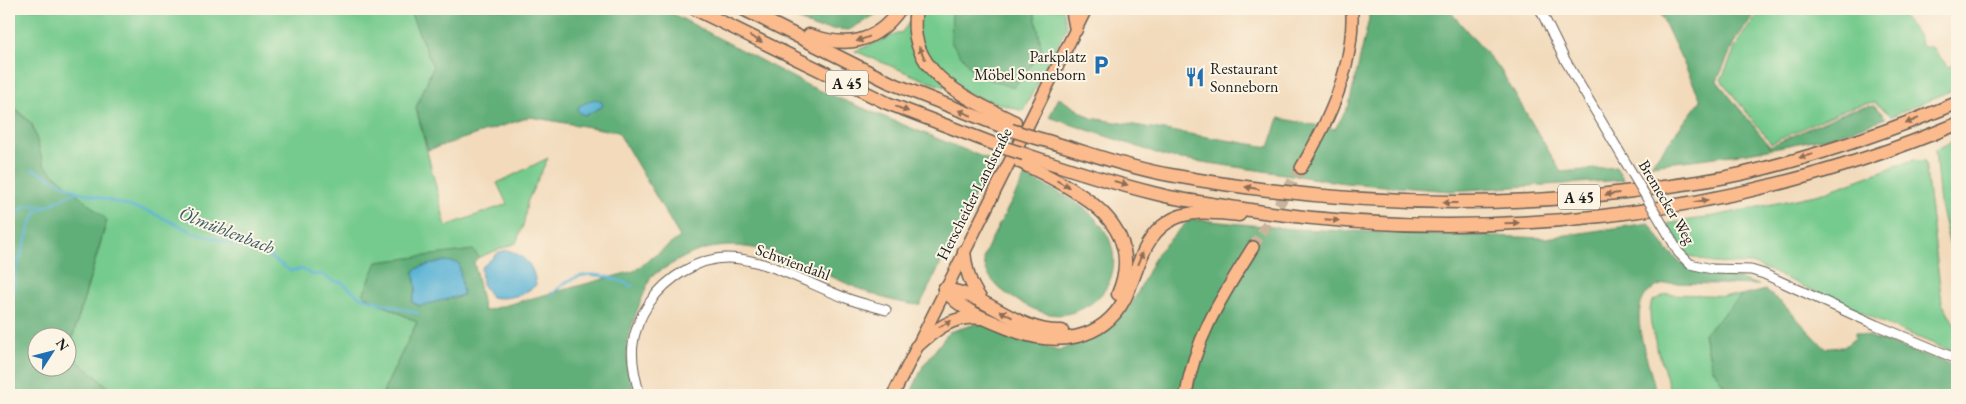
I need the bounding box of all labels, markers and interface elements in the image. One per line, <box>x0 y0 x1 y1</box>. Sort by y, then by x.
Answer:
one-way arrow <box>748 35 763 43</box>
one-way arrow <box>855 35 870 43</box>
one-way arrow <box>918 46 926 60</box>
place label: Parkplatz Möbel Sonneborn <box>974 46 1087 85</box>
parking icon: Parkplatz Möbel Sonneborn <box>1090 54 1112 76</box>
place label: Restaurant Sonneborn <box>1210 58 1279 97</box>
restaurant icon: Restaurant Sonneborn <box>1184 66 1206 88</box>
road number: A 45 <box>826 70 868 96</box>
one-way arrow <box>895 105 909 113</box>
one-way arrow <box>958 108 972 116</box>
one-way arrow <box>1905 118 1919 126</box>
street label: Herscheider Landstraße <box>931 124 1017 264</box>
one-way arrow <box>1798 153 1813 161</box>
street label: Bremecker Weg <box>1634 156 1701 249</box>
one-way arrow <box>1056 180 1071 188</box>
one-way arrow <box>1113 180 1128 188</box>
one-way arrow <box>1244 183 1260 191</box>
road number: A 45 <box>1558 184 1600 210</box>
one-way arrow <box>1604 190 1620 198</box>
one-way arrow <box>1694 196 1710 204</box>
one-way arrow <box>1442 199 1458 207</box>
water label: Ölmühlenbach <box>176 201 278 259</box>
one-way arrow <box>1325 216 1341 224</box>
one-way arrow <box>1504 218 1520 226</box>
street label: Schwiendahl <box>753 239 833 285</box>
one-way arrow <box>1137 251 1145 266</box>
one-way arrow <box>999 310 1013 319</box>
one-way arrow <box>938 320 952 328</box>
north arrow <box>28 326 78 376</box>
text: N <box>52 334 74 355</box>

